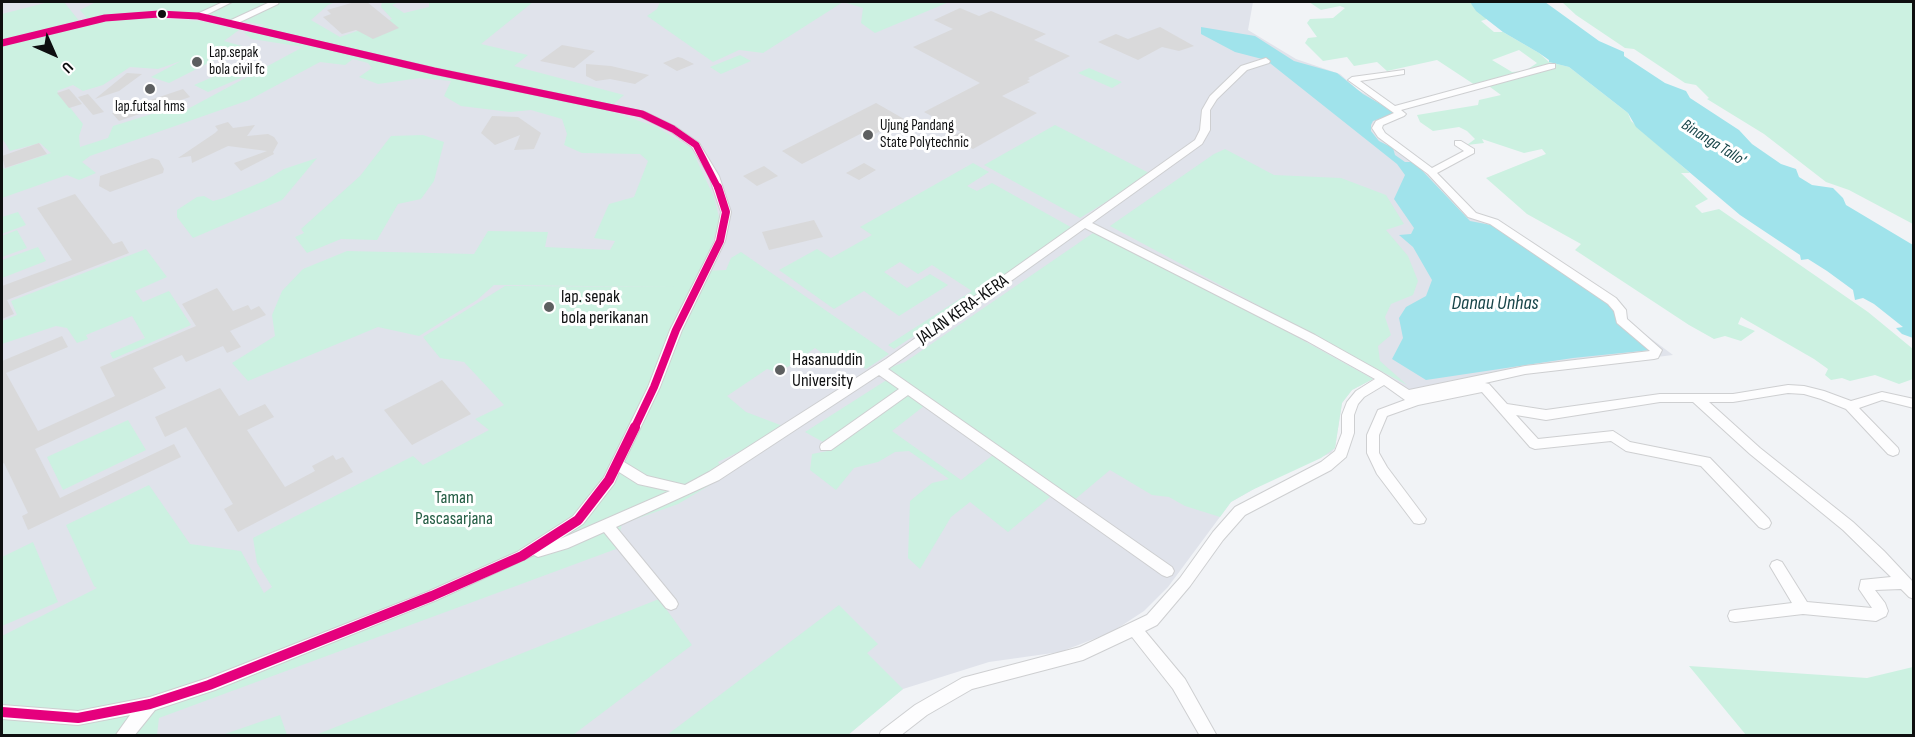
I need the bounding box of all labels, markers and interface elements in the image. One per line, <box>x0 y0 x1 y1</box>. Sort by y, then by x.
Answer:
unlabelled marker <box>156 8 168 20</box>
north arrow <box>24 24 84 84</box>
place label: Lap.sepak bola civil fc <box>209 44 265 79</box>
marker: Lap.sepak bola civil fc <box>190 55 204 69</box>
text: U <box>57 57 77 77</box>
marker: lap.futsal hms <box>143 82 157 96</box>
place label: lap.futsal hms <box>115 98 185 116</box>
water label: Binanga Tallo' <box>1677 116 1749 170</box>
place label: Ujung Pandang State Polytechnic <box>880 117 969 152</box>
marker: Ujung Pandang State Polytechnic <box>861 128 875 142</box>
street label: JALAN KERA-KERA <box>913 270 1013 350</box>
place label: lap. sepak bola perikanan <box>561 286 648 328</box>
water label: Danau Unhas <box>1451 292 1539 316</box>
marker: lap. sepak bola perikanan <box>542 300 556 314</box>
place label: Hasanuddin University <box>792 349 863 392</box>
marker: Hasanuddin University <box>773 363 787 377</box>
park label: Taman Pascasarjana <box>415 487 493 530</box>

